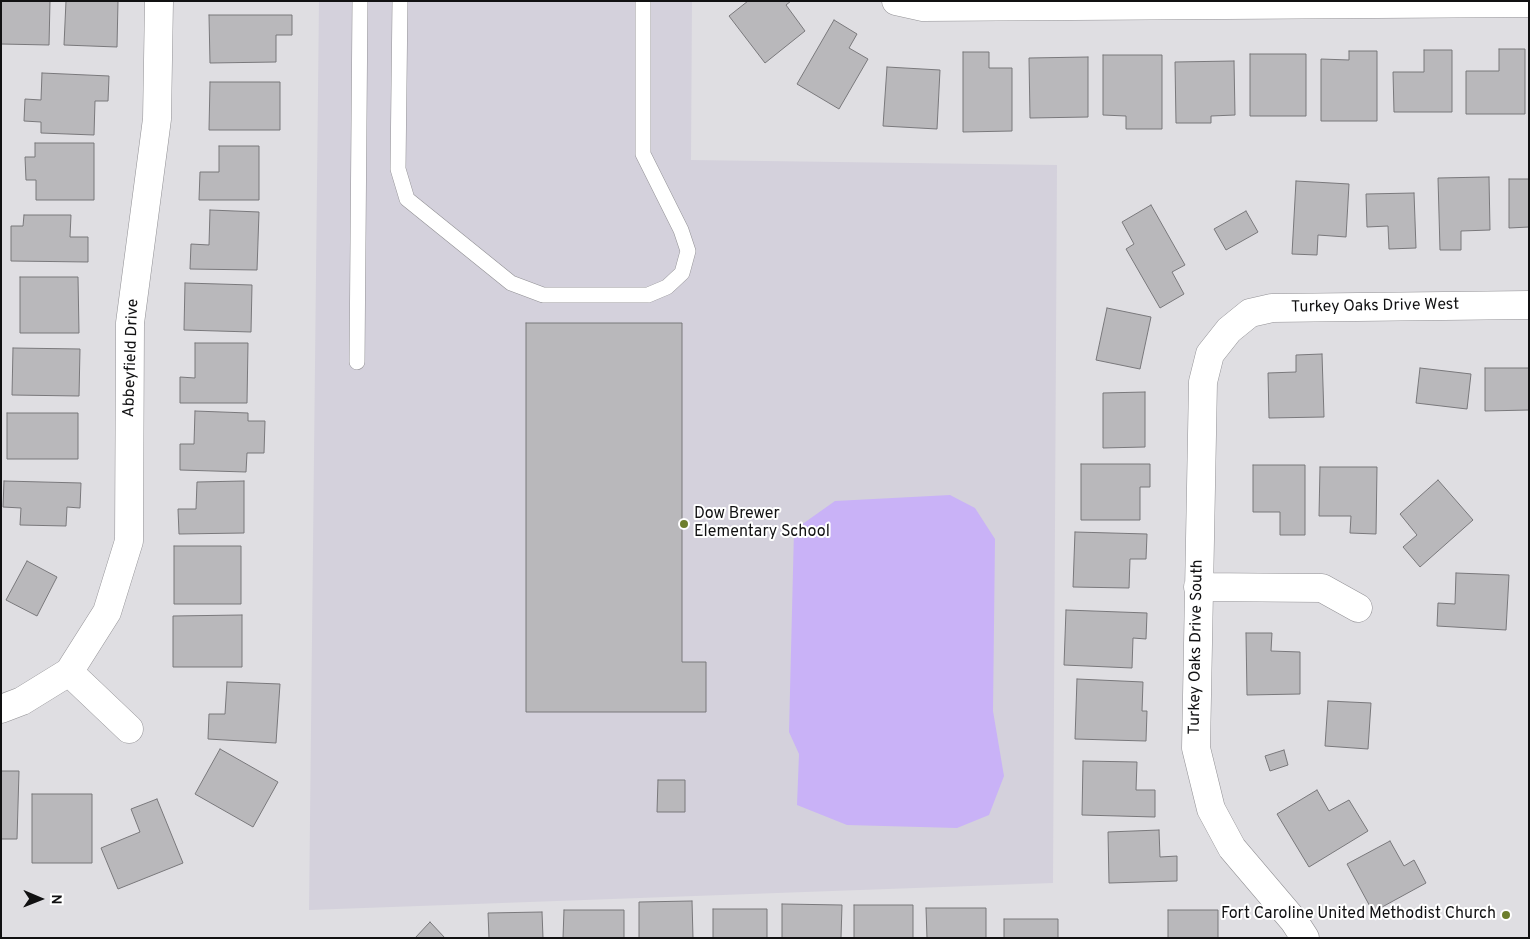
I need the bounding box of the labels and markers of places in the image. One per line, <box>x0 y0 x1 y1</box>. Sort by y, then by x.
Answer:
place label: Dow Brewer Elementary School <box>694 505 830 543</box>
marker: Dow Brewer Elementary School <box>678 518 690 530</box>
place label: Fort Caroline United Methodist Church <box>1221 905 1496 925</box>
marker: Fort Caroline United Methodist Church <box>1500 909 1512 921</box>

